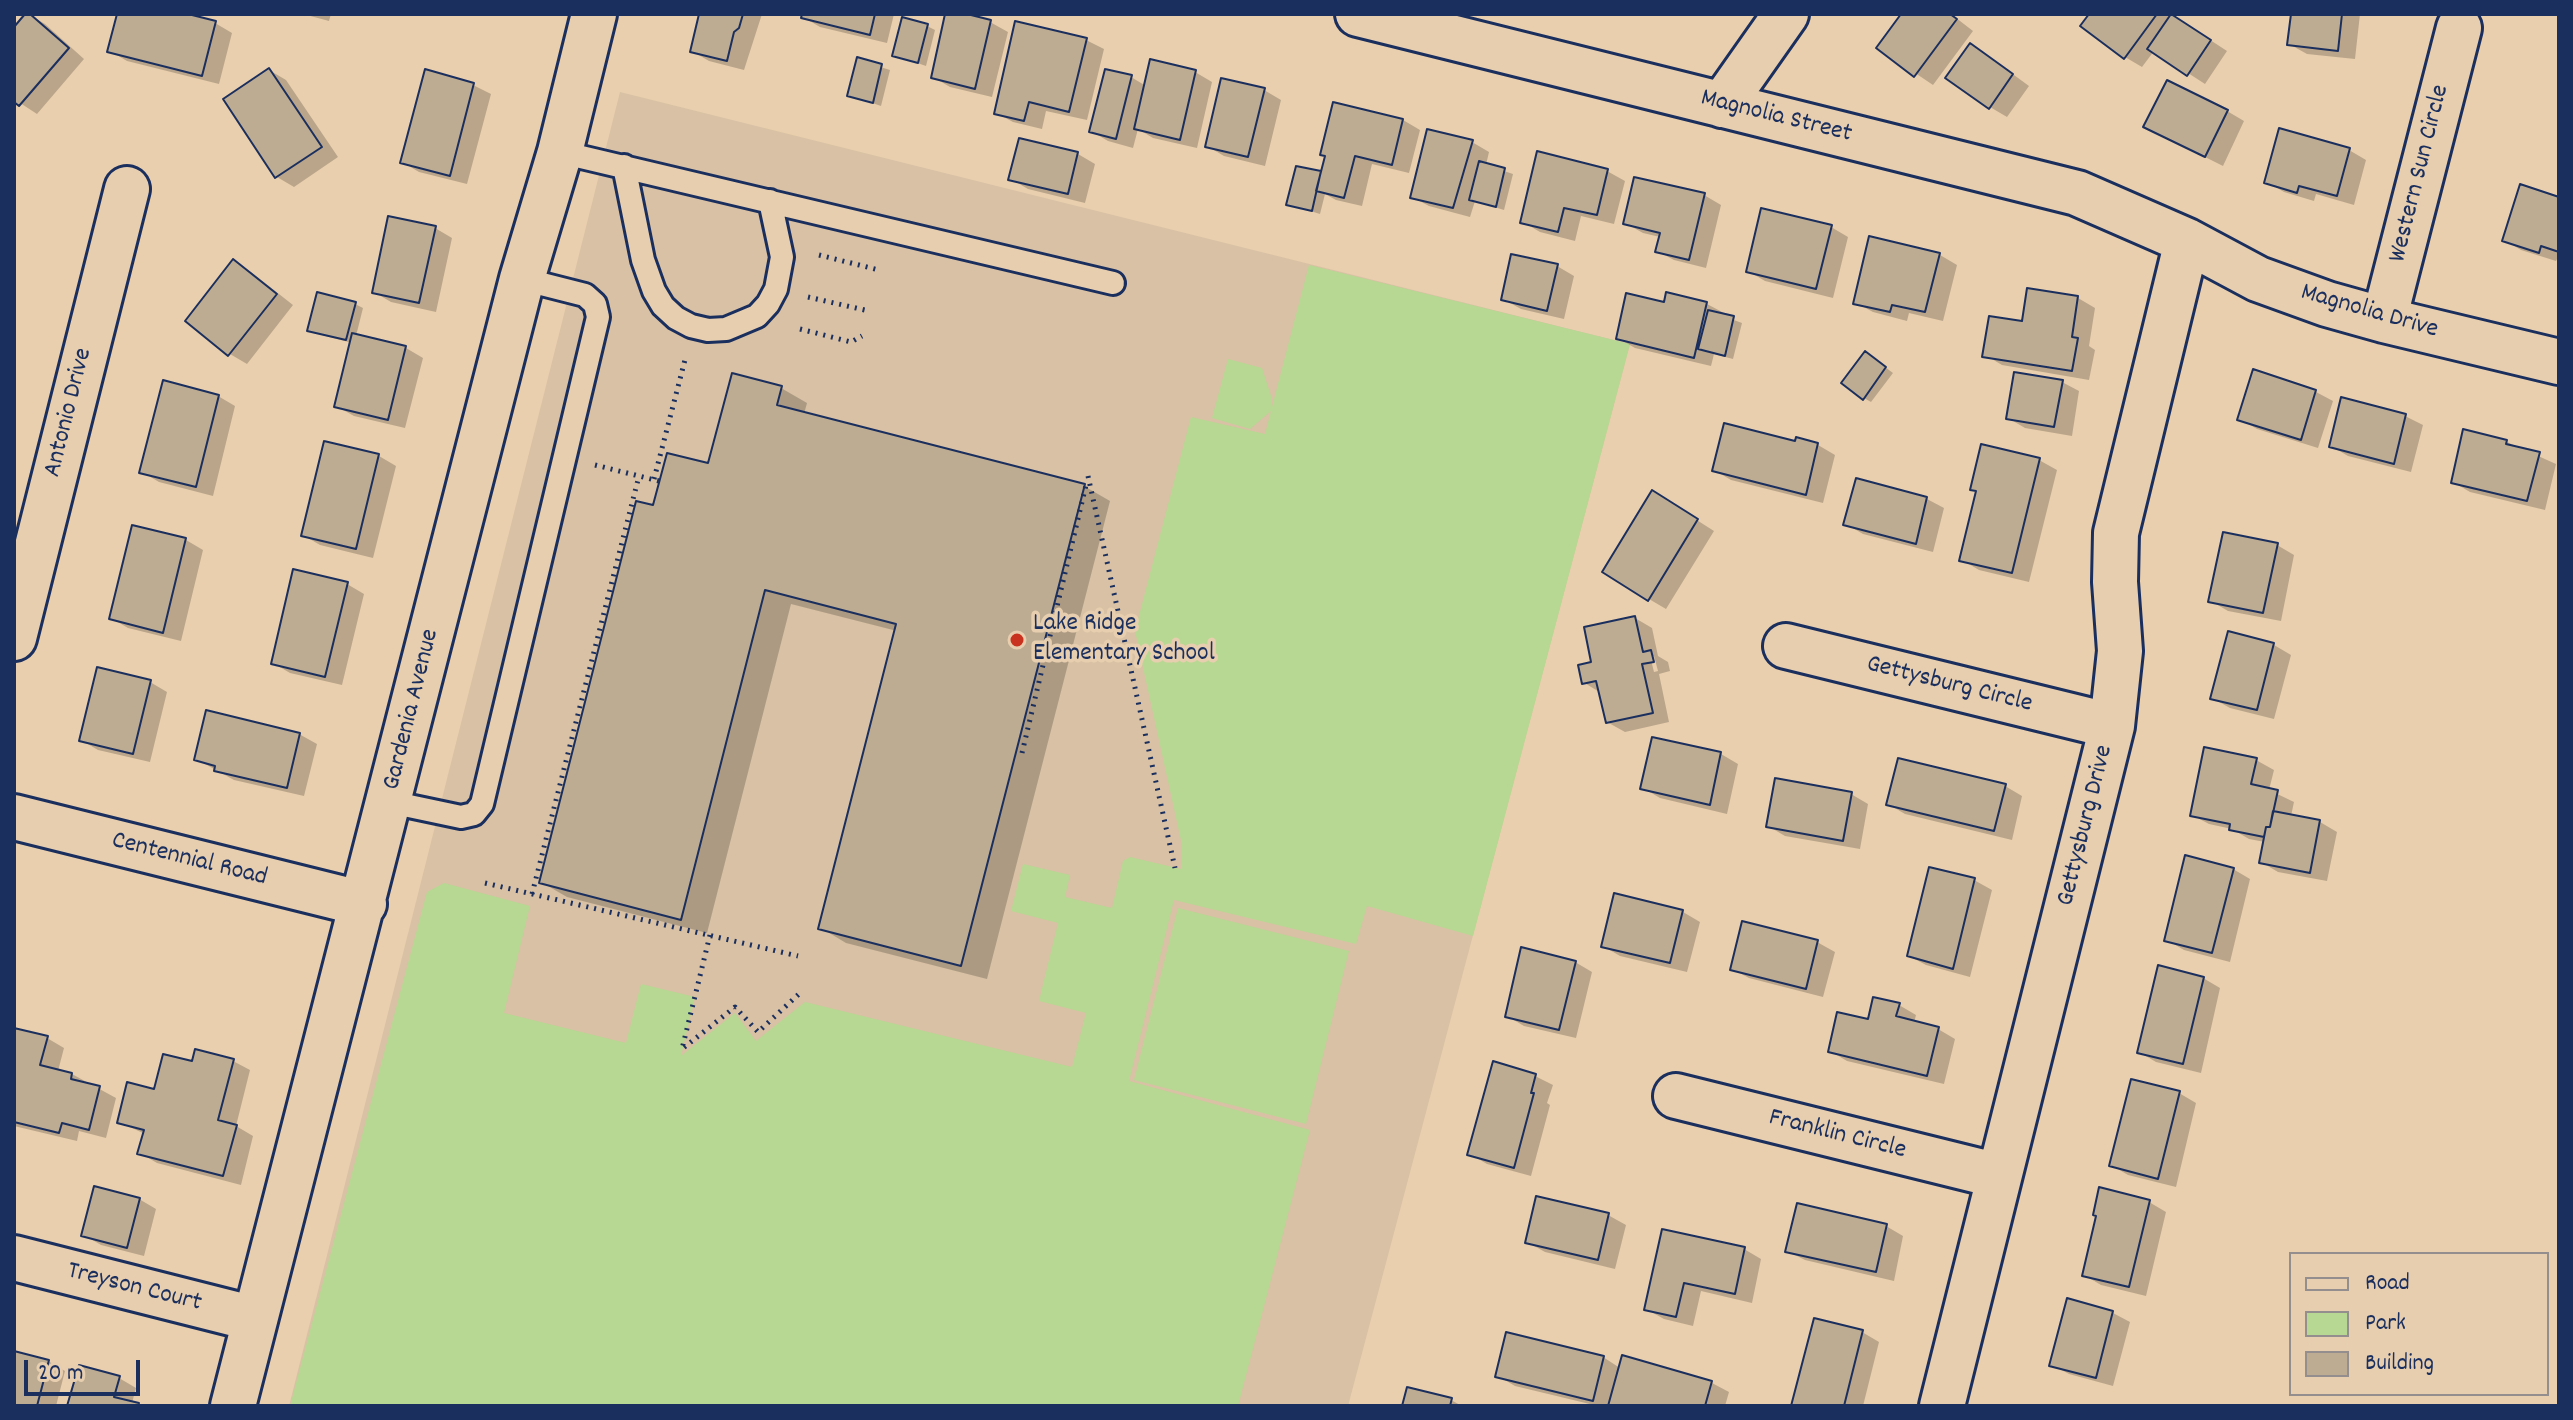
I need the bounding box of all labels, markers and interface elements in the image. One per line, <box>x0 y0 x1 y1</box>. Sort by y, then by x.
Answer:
street label: Western Sun Circle <box>2384 82 2458 266</box>
street label: Magnolia Street <box>1697 84 1855 152</box>
street label: Magnolia Drive <box>2297 278 2441 348</box>
street label: Antonio Drive <box>39 345 101 481</box>
place label: Lake Ridge Elementary School <box>1033 609 1215 670</box>
street label: Gardenia Avenue <box>378 626 448 794</box>
marker: Lake Ridge Elementary School <box>1008 631 1026 649</box>
street label: Gettysburg Circle <box>1863 650 2035 722</box>
street label: Gettysburg Drive <box>2052 742 2122 910</box>
street label: Centennial Road <box>108 827 270 895</box>
street label: Franklin Circle <box>1765 1104 1909 1168</box>
legend <box>2289 1252 2549 1396</box>
street label: Treyson Court <box>64 1257 204 1321</box>
text: Road <box>2365 1267 2410 1301</box>
text: Park <box>2365 1307 2406 1341</box>
scale bar <box>28 1344 144 1394</box>
text: Building <box>2365 1347 2434 1381</box>
text: 20 m <box>38 1357 84 1391</box>

